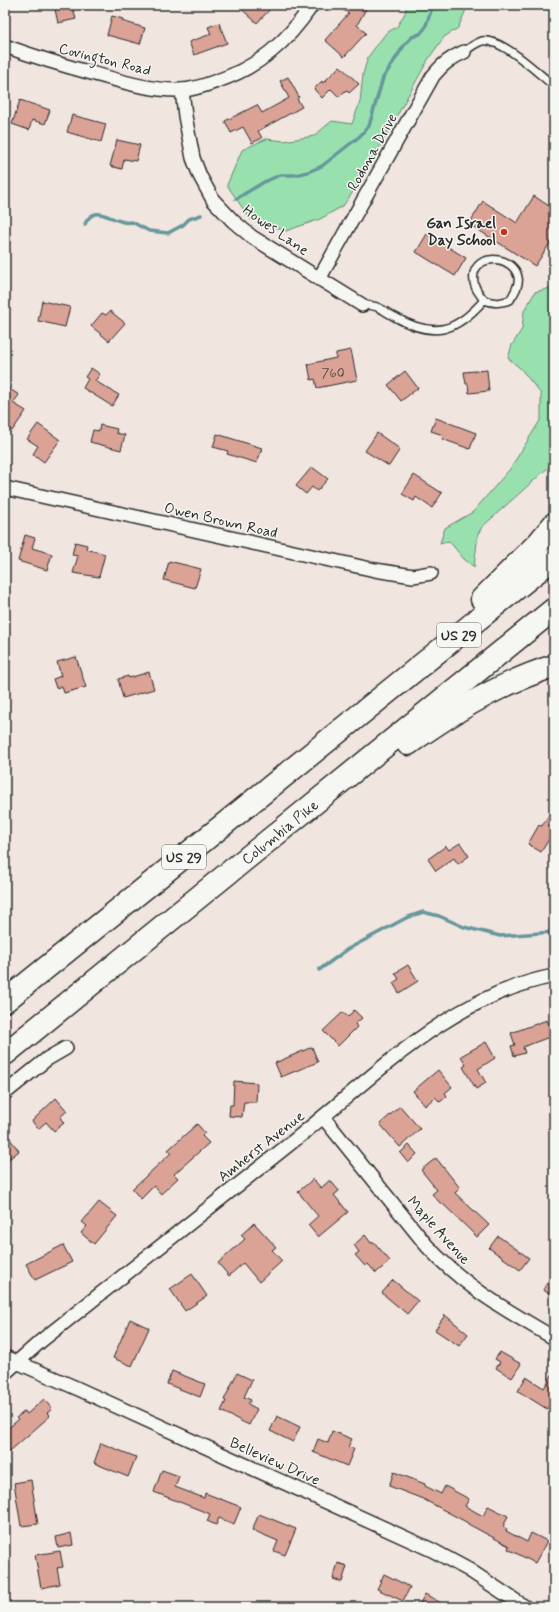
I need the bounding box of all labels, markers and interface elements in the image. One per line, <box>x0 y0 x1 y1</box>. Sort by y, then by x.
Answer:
street label: Covington Road <box>56 39 153 82</box>
street label: Rodona Drive <box>343 110 403 195</box>
street label: Howes Lane <box>238 201 313 261</box>
place label: Gan Israel Day School <box>426 214 496 251</box>
marker: Gan Israel Day School <box>499 227 509 237</box>
house number: 760 <box>322 365 345 382</box>
street label: Owen Brown Road <box>162 498 279 544</box>
road number: US 29 <box>437 623 481 647</box>
street label: Columbia Pike <box>238 796 323 870</box>
road number: US 29 <box>162 845 206 869</box>
street label: Amherst Avenue <box>214 1107 309 1187</box>
street label: Maple Avenue <box>402 1192 474 1269</box>
street label: Belleview Drive <box>226 1433 323 1491</box>

